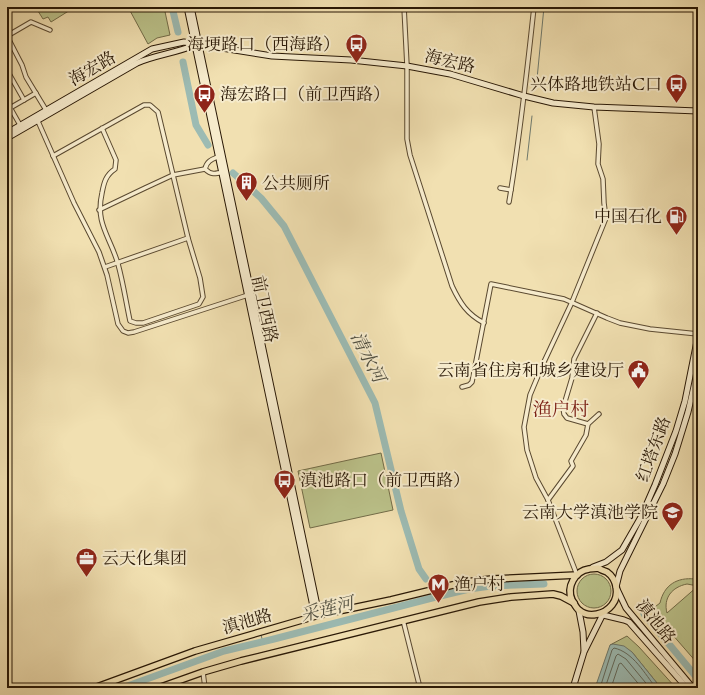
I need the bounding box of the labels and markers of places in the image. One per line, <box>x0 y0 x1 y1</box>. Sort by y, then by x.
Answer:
bus stop icon: 海埂路口（西海路） <box>343 31 369 64</box>
place label: 海埂路口（西海路） <box>187 33 340 56</box>
bus stop icon: 兴体路地铁站C口 <box>664 71 690 104</box>
place label: 兴体路地铁站C口 <box>530 73 662 96</box>
bus stop icon: 海宏路口（前卫西路） <box>191 81 217 114</box>
place label: 海宏路口（前卫西路） <box>220 83 390 106</box>
building icon: 公共厕所 <box>233 170 259 203</box>
place label: 公共厕所 <box>262 172 330 195</box>
fuel station icon: 中国石化 <box>664 203 690 236</box>
place label: 中国石化 <box>594 205 662 228</box>
public building icon: 云南省住房和城乡建设厅 <box>626 357 652 390</box>
place label: 云南省住房和城乡建设厅 <box>437 359 624 382</box>
bus stop icon: 滇池路口（前卫西路） <box>272 467 298 500</box>
place label: 滇池路口（前卫西路） <box>300 469 470 492</box>
school or university icon: 云南大学滇池学院 <box>660 499 686 532</box>
place label: 云南大学滇池学院 <box>522 501 658 524</box>
office icon: 云天化集团 <box>74 545 100 578</box>
place label: 云天化集团 <box>102 547 187 570</box>
metro station icon: 渔户村 <box>425 571 451 604</box>
place label: 渔户村 <box>454 573 505 596</box>

